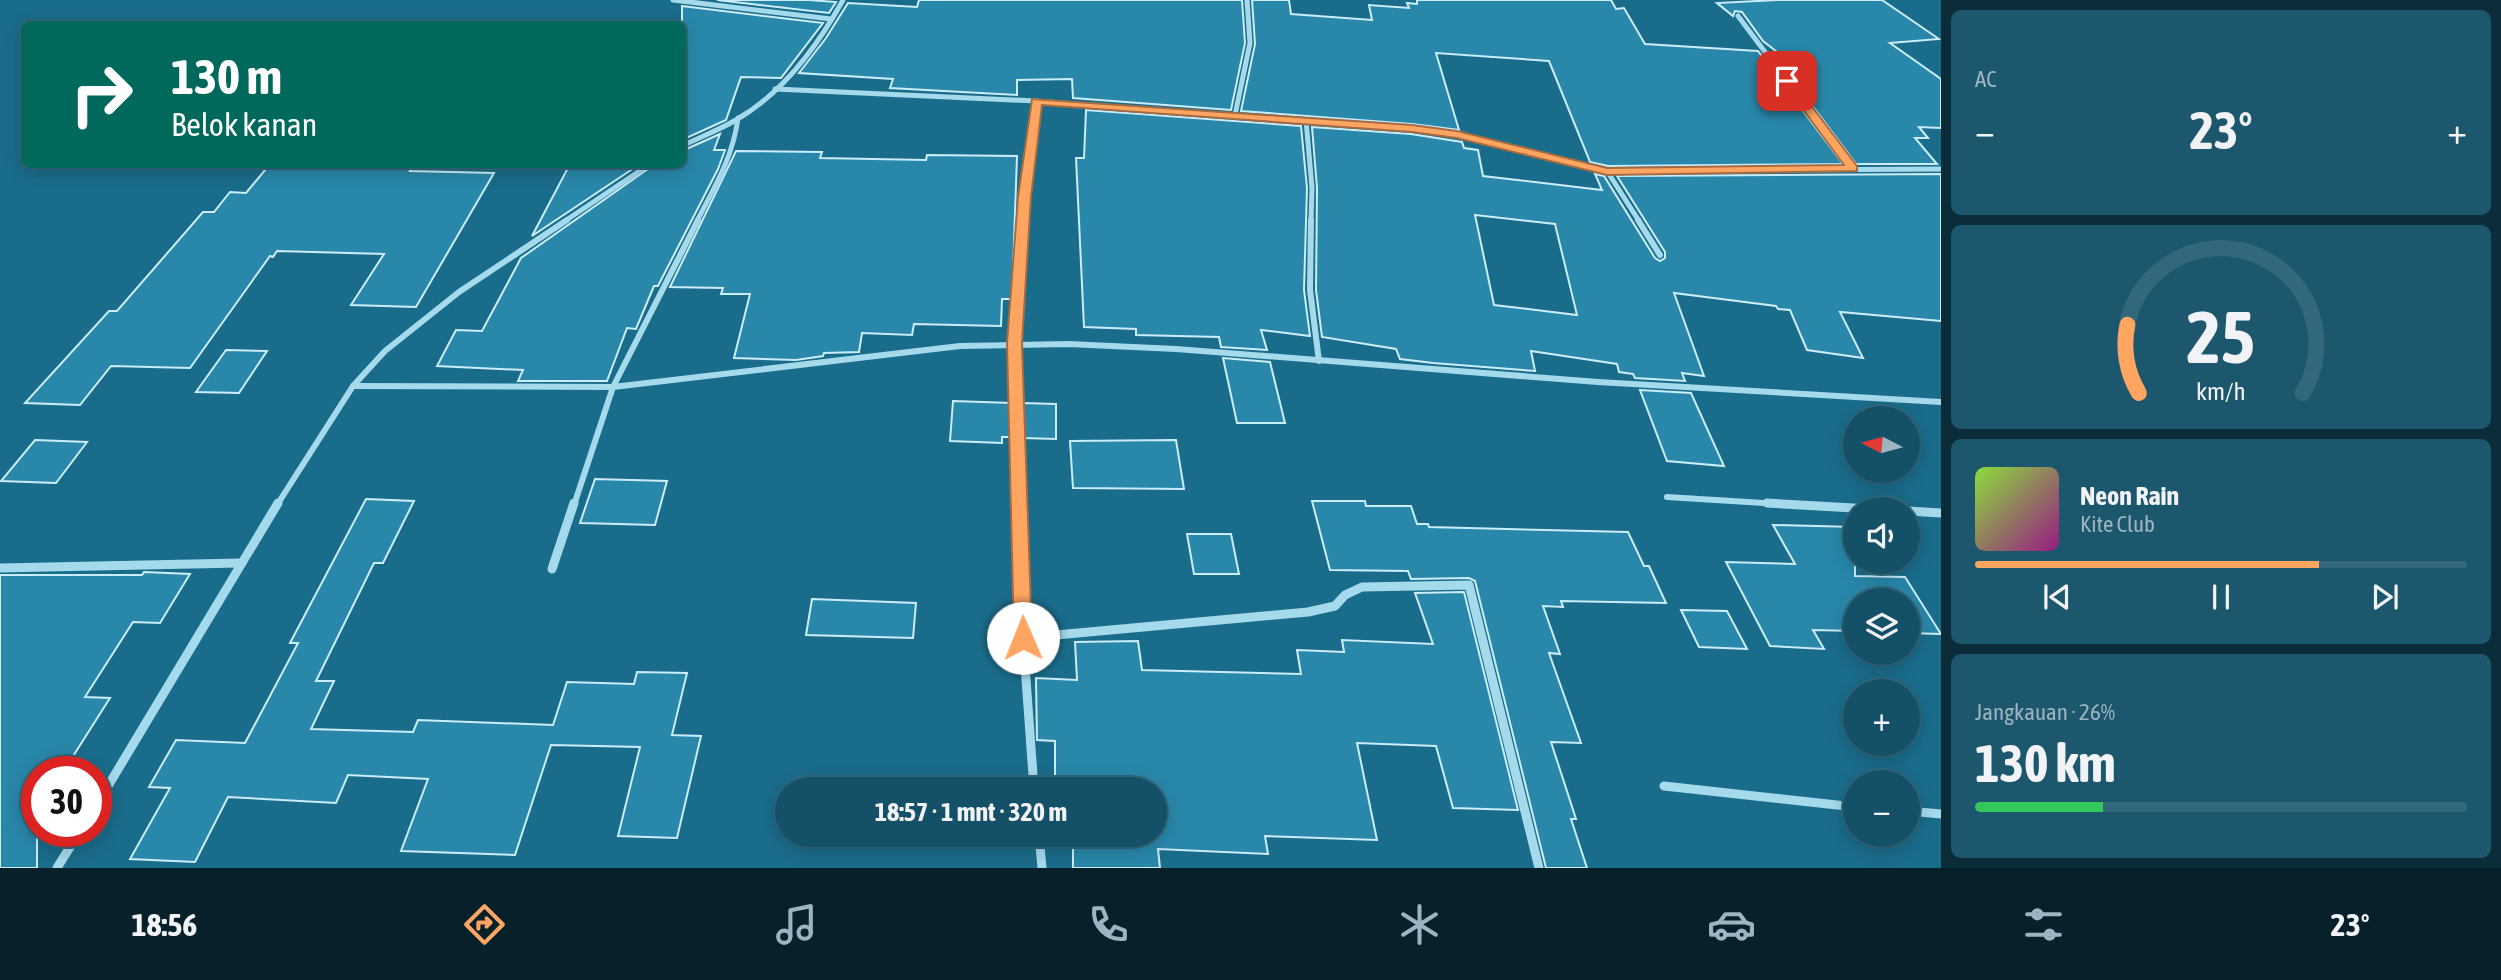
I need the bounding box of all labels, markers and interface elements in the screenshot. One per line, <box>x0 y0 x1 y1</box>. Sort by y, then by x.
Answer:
text: 130 m <box>171 48 282 104</box>
icon: right <box>56 49 147 140</box>
pin <box>1757 51 1817 111</box>
icon: arrive <box>1768 62 1806 100</box>
text: AC <box>1975 66 1997 92</box>
text: 23° <box>2189 100 2253 160</box>
text: Belok kanan <box>171 106 317 143</box>
text: − <box>1975 109 1995 152</box>
text: + <box>2447 109 2467 152</box>
text: 25 <box>2187 295 2255 378</box>
text: km/h <box>2196 377 2246 405</box>
north arrow <box>1843 406 1920 483</box>
map controls <box>1843 406 1920 847</box>
text: Neon Rain <box>2080 481 2179 511</box>
button: sound <box>1843 497 1920 574</box>
text: Kite Club <box>2080 511 2155 537</box>
icon: previous <box>2038 578 2076 616</box>
icon: pause <box>2202 578 2240 616</box>
icon: next <box>2366 578 2404 616</box>
button: layers <box>1843 588 1920 665</box>
position arrow <box>986 601 1060 675</box>
button: + <box>1843 679 1920 756</box>
text: Jangkauan · 26% <box>1975 699 2115 725</box>
text: 130 km <box>1975 733 2116 793</box>
speed limit sign: 30 <box>21 756 112 847</box>
button: − <box>1843 770 1920 847</box>
text: 18:57 · 1 mnt · 320 m <box>875 797 1067 827</box>
icon: directions <box>460 900 509 949</box>
icon: music <box>772 900 821 949</box>
icon: phone <box>1084 900 1133 949</box>
icon: climate <box>1395 900 1444 949</box>
icon: car <box>1707 900 1756 949</box>
icon: filters <box>2019 900 2068 949</box>
text: 18:56 <box>131 906 197 943</box>
text: 23° <box>2331 906 2370 943</box>

